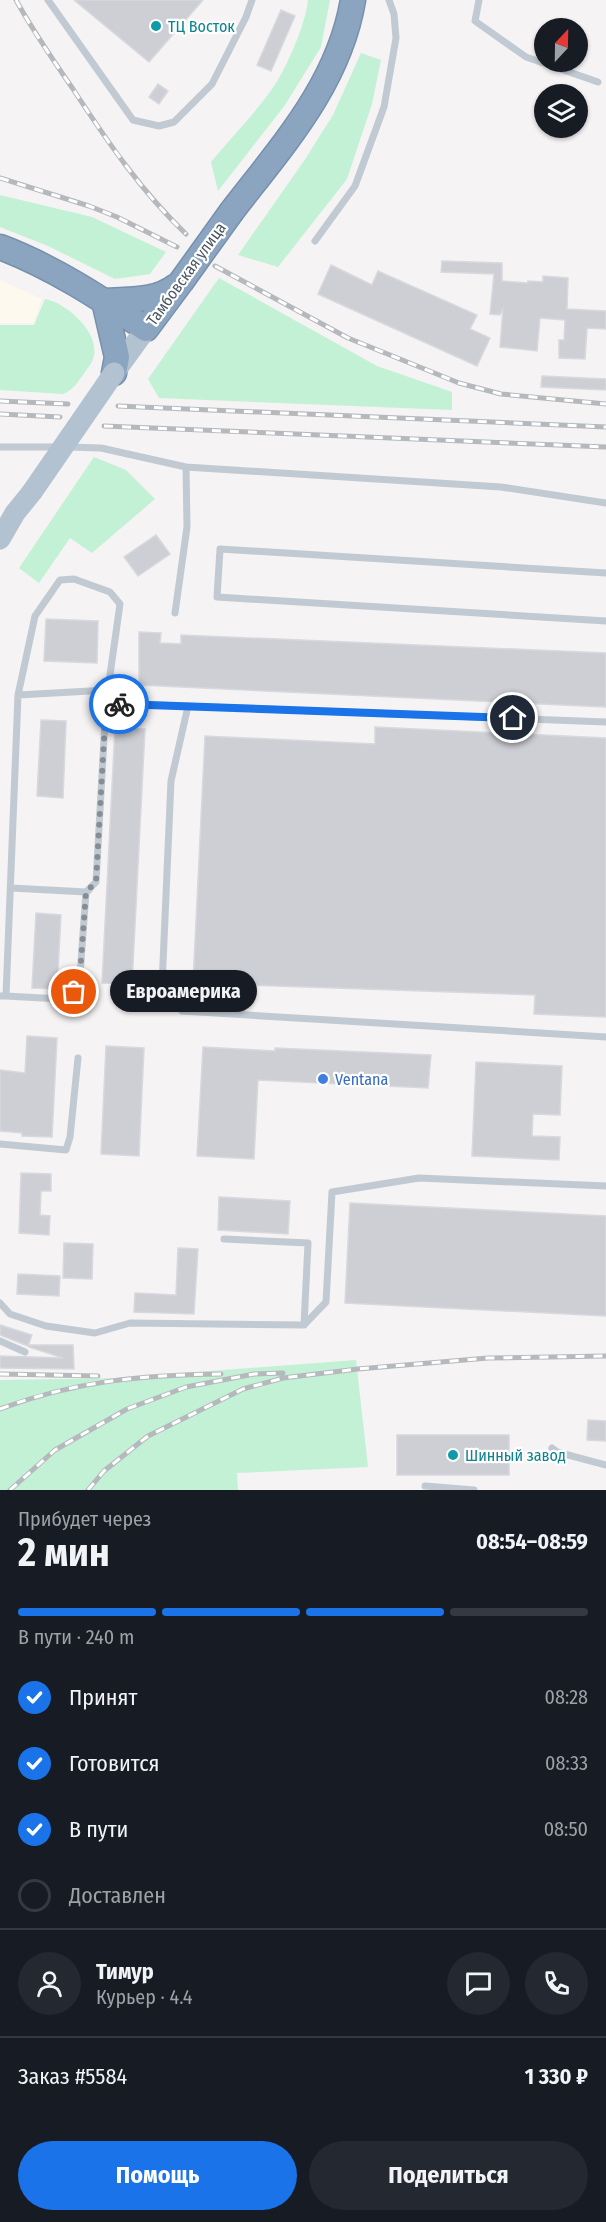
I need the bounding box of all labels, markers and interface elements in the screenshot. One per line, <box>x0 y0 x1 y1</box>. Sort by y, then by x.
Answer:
place label: ТЦ Восток <box>168 17 235 36</box>
north arrow <box>534 18 588 72</box>
map controls <box>534 18 588 138</box>
marker: ТЦ Восток <box>149 19 163 33</box>
button: layers <box>534 84 588 138</box>
street label: Тамбовская улица <box>142 219 230 329</box>
courier <box>89 674 149 734</box>
icon: bike <box>103 688 136 721</box>
pin <box>487 692 538 743</box>
icon: home <box>496 701 529 734</box>
pin <box>48 966 99 1017</box>
callout: Евроамерика <box>110 971 257 1013</box>
icon: bag <box>57 975 90 1008</box>
text: Евроамерика <box>126 979 241 1003</box>
place label: Ventana <box>335 1070 388 1089</box>
marker: Ventana <box>316 1072 330 1086</box>
place label: Шинный завод <box>465 1446 566 1465</box>
marker: Шинный завод <box>446 1448 460 1462</box>
text: Прибудет через <box>18 1507 151 1531</box>
text: 08:54–08:59 <box>476 1528 588 1555</box>
text: 2 мин <box>18 1530 110 1576</box>
text: В пути · 240 m <box>18 1625 134 1649</box>
icon: check <box>18 1681 51 1714</box>
text: Принят <box>69 1684 137 1711</box>
text: 08:28 <box>545 1685 588 1709</box>
icon: check <box>18 1747 51 1780</box>
text: Готовится <box>69 1750 160 1777</box>
text: 08:33 <box>545 1751 588 1775</box>
icon: check <box>18 1813 51 1846</box>
text: В пути <box>69 1816 128 1843</box>
text: 08:50 <box>544 1817 588 1841</box>
text: Доставлен <box>69 1882 166 1909</box>
button: person <box>18 1952 81 2015</box>
button: chat <box>447 1952 510 2015</box>
button: phone <box>525 1952 588 2015</box>
text: Тимур <box>96 1958 154 1985</box>
text: Курьер · 4.4 <box>96 1985 192 2009</box>
text: Заказ #5584 <box>18 2063 127 2090</box>
text: 1 330 ₽ <box>525 2063 588 2090</box>
button: Помощь <box>18 2141 297 2210</box>
button: Поделиться <box>309 2141 588 2210</box>

